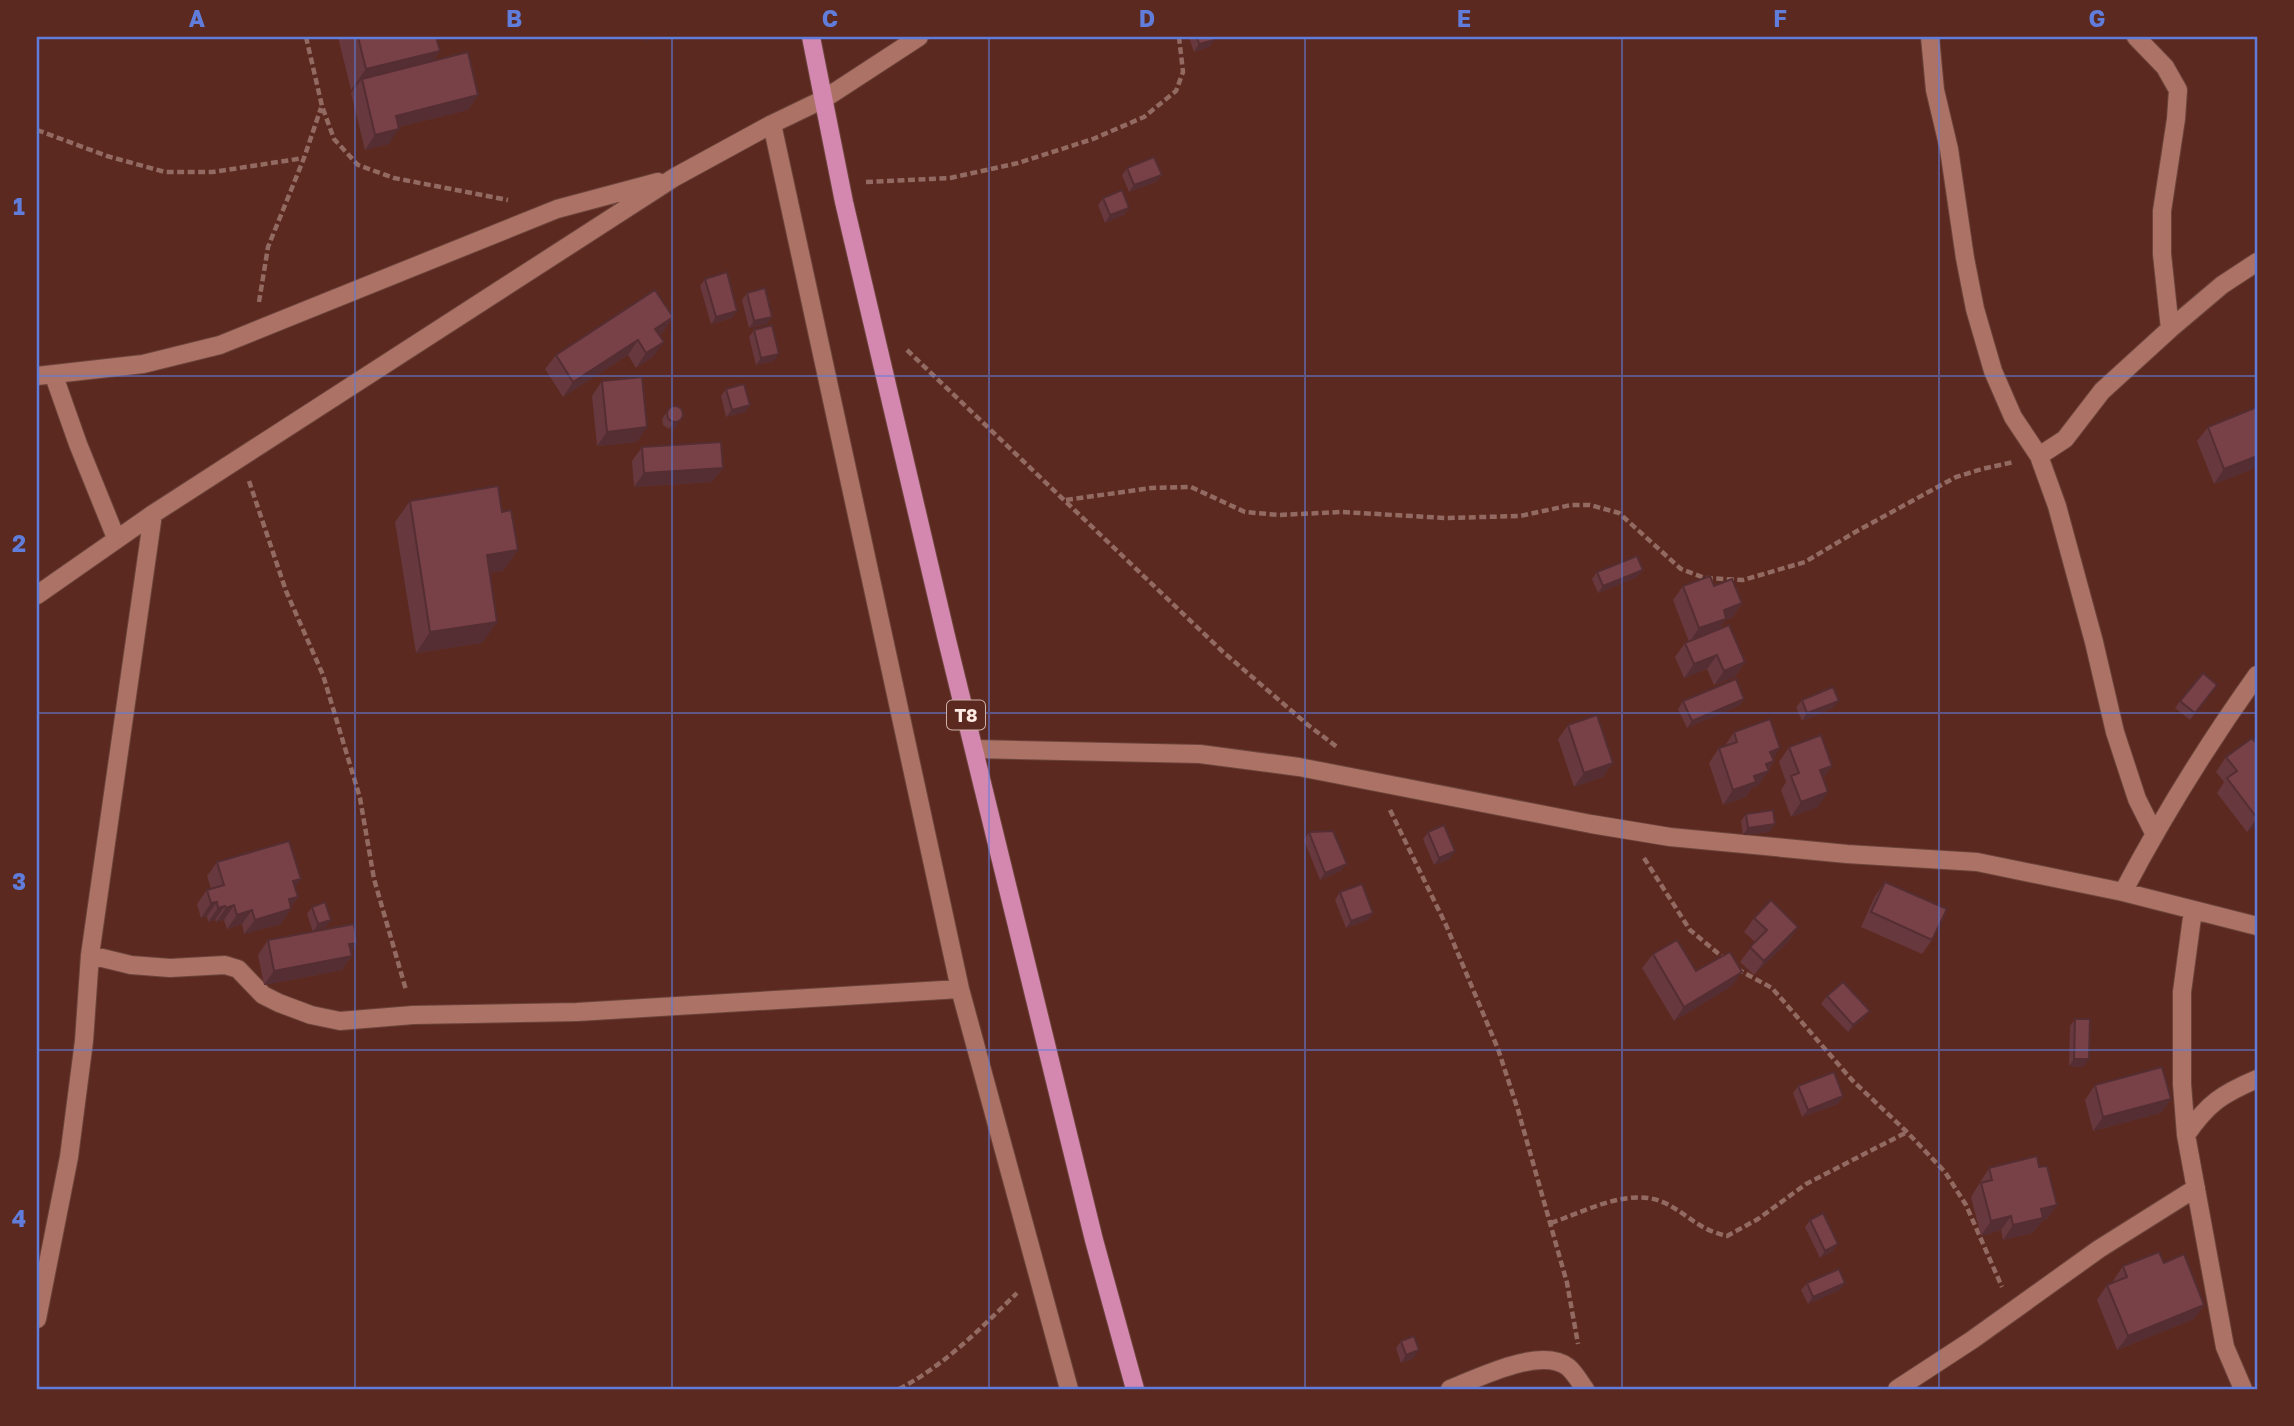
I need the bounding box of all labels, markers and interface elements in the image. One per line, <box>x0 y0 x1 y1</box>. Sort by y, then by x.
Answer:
text: A <box>189 4 206 32</box>
text: B <box>506 4 522 32</box>
text: C <box>822 4 838 32</box>
text: D <box>1139 4 1155 32</box>
text: E <box>1457 4 1471 32</box>
text: F <box>1773 4 1787 32</box>
text: G <box>2089 4 2105 32</box>
text: 1 <box>13 192 25 220</box>
text: 2 <box>12 529 26 557</box>
road number: T8 <box>947 700 985 730</box>
text: 3 <box>12 867 26 895</box>
text: 4 <box>12 1204 26 1232</box>

